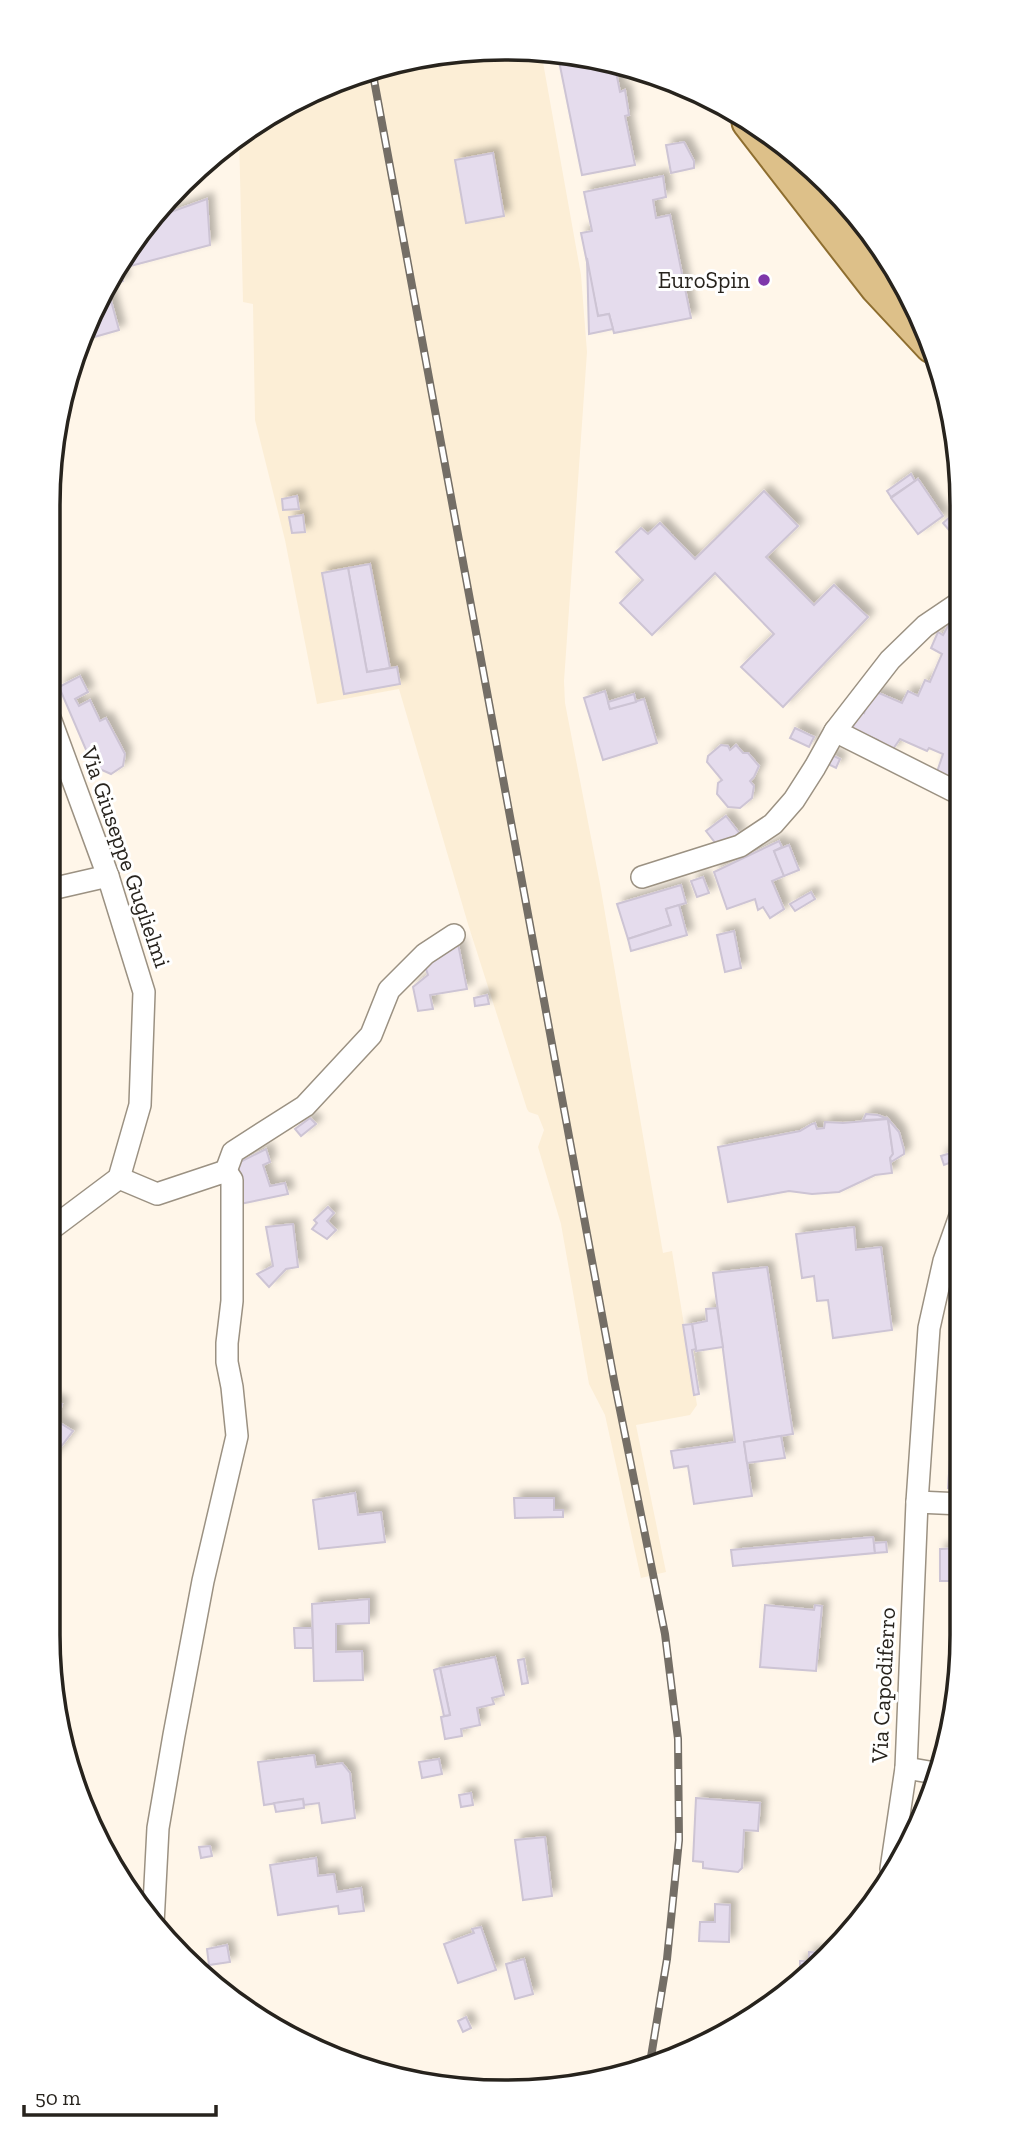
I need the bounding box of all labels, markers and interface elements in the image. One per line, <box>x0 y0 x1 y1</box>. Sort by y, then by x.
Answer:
place label: EuroSpin <box>658 266 750 294</box>
marker: EuroSpin <box>756 272 772 288</box>
street label: Via Giuseppe Guglielmi <box>75 742 177 971</box>
street label: Via Capodiferro <box>865 1606 901 1765</box>
scale bar <box>24 2074 217 2118</box>
text: 50 m <box>35 2085 81 2110</box>

